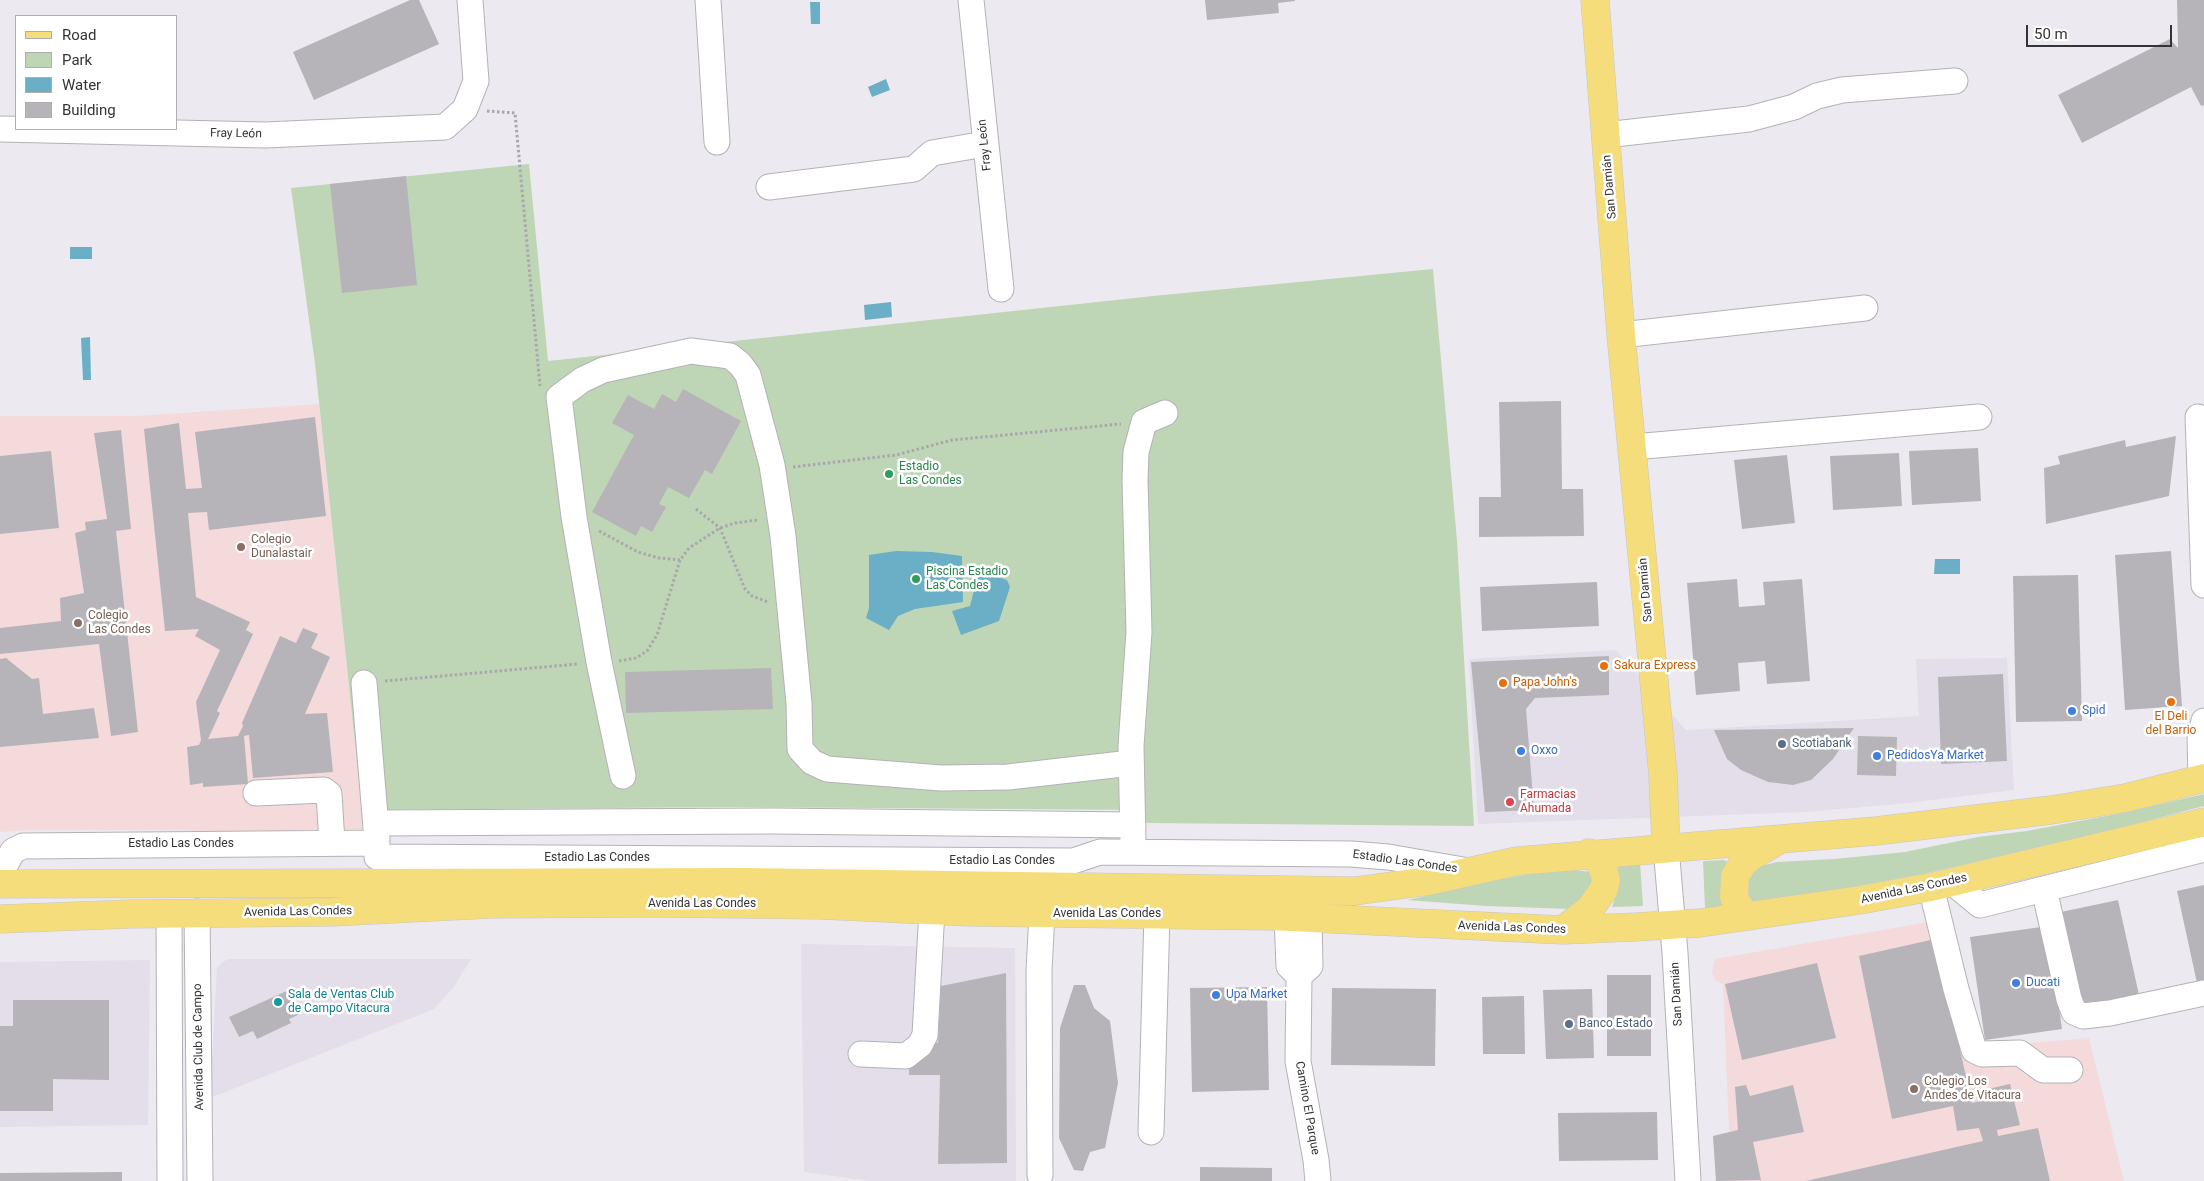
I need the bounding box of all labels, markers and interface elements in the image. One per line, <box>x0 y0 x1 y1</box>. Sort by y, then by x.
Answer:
legend <box>15 15 178 130</box>
scale bar <box>2029 15 2175 47</box>
text: 50 m <box>2034 25 2068 43</box>
text: Road <box>62 26 96 44</box>
text: Park <box>62 51 92 69</box>
text: Water <box>62 76 101 94</box>
text: Building <box>62 101 116 119</box>
street label: Fray León <box>975 119 995 171</box>
street label: Fray León <box>210 126 262 142</box>
street label: San Damián <box>1600 154 1620 220</box>
place label: Estadio Las Condes <box>899 460 962 488</box>
marker: Estadio Las Condes <box>883 468 895 480</box>
place label: Colegio Dunalastair <box>251 533 312 561</box>
marker: Colegio Dunalastair <box>235 541 247 553</box>
street label: San Damián <box>1636 557 1656 623</box>
place label: Piscina Estadio Las Condes <box>926 565 1008 593</box>
marker: Piscina Estadio Las Condes <box>910 573 922 585</box>
place label: Colegio Las Condes <box>88 609 151 637</box>
marker: Colegio Las Condes <box>72 617 84 629</box>
place label: Sakura Express <box>1614 659 1696 673</box>
marker: Sakura Express <box>1598 660 1610 672</box>
place label: Papa John's <box>1513 676 1577 690</box>
marker: Papa John's <box>1497 677 1509 689</box>
marker: El Deli del Barrio <box>2165 696 2177 708</box>
place label: Spid <box>2082 704 2106 718</box>
marker: Spid <box>2066 705 2078 717</box>
place label: El Deli del Barrio <box>2146 710 2196 738</box>
place label: Scotiabank <box>1792 737 1852 751</box>
marker: Scotiabank <box>1776 738 1788 750</box>
place label: Oxxo <box>1531 744 1558 758</box>
marker: Oxxo <box>1515 745 1527 757</box>
place label: PedidosYa Market <box>1887 749 1984 763</box>
marker: PedidosYa Market <box>1871 750 1883 762</box>
place label: Farmacias Ahumada <box>1520 788 1576 816</box>
marker: Farmacias Ahumada <box>1504 796 1516 808</box>
street label: Estadio Las Condes <box>128 837 234 851</box>
street label: Estadio Las Condes <box>1352 848 1458 876</box>
street label: Estadio Las Condes <box>544 851 650 865</box>
street label: Estadio Las Condes <box>949 854 1055 868</box>
street label: Avenida Las Condes <box>1860 871 1968 907</box>
street label: Avenida Las Condes <box>648 897 756 911</box>
street label: Avenida Las Condes <box>244 904 352 920</box>
street label: Avenida Las Condes <box>1053 907 1161 921</box>
street label: Avenida Las Condes <box>1458 919 1566 937</box>
street label: San Damián <box>1668 962 1686 1026</box>
place label: Ducati <box>2026 976 2060 990</box>
marker: Ducati <box>2010 977 2022 989</box>
street label: Avenida Club de Campo <box>191 983 207 1111</box>
place label: Sala de Ventas Club de Campo Vitacura <box>288 988 394 1016</box>
place label: Upa Market <box>1226 988 1287 1002</box>
marker: Upa Market <box>1210 989 1222 1001</box>
marker: Sala de Ventas Club de Campo Vitacura <box>272 996 284 1008</box>
place label: Banco Estado <box>1579 1017 1653 1031</box>
marker: Banco Estado <box>1563 1018 1575 1030</box>
street label: Camino El Parque <box>1292 1060 1322 1156</box>
place label: Colegio Los Andes de Vitacura <box>1924 1075 2021 1103</box>
marker: Colegio Los Andes de Vitacura <box>1908 1083 1920 1095</box>

